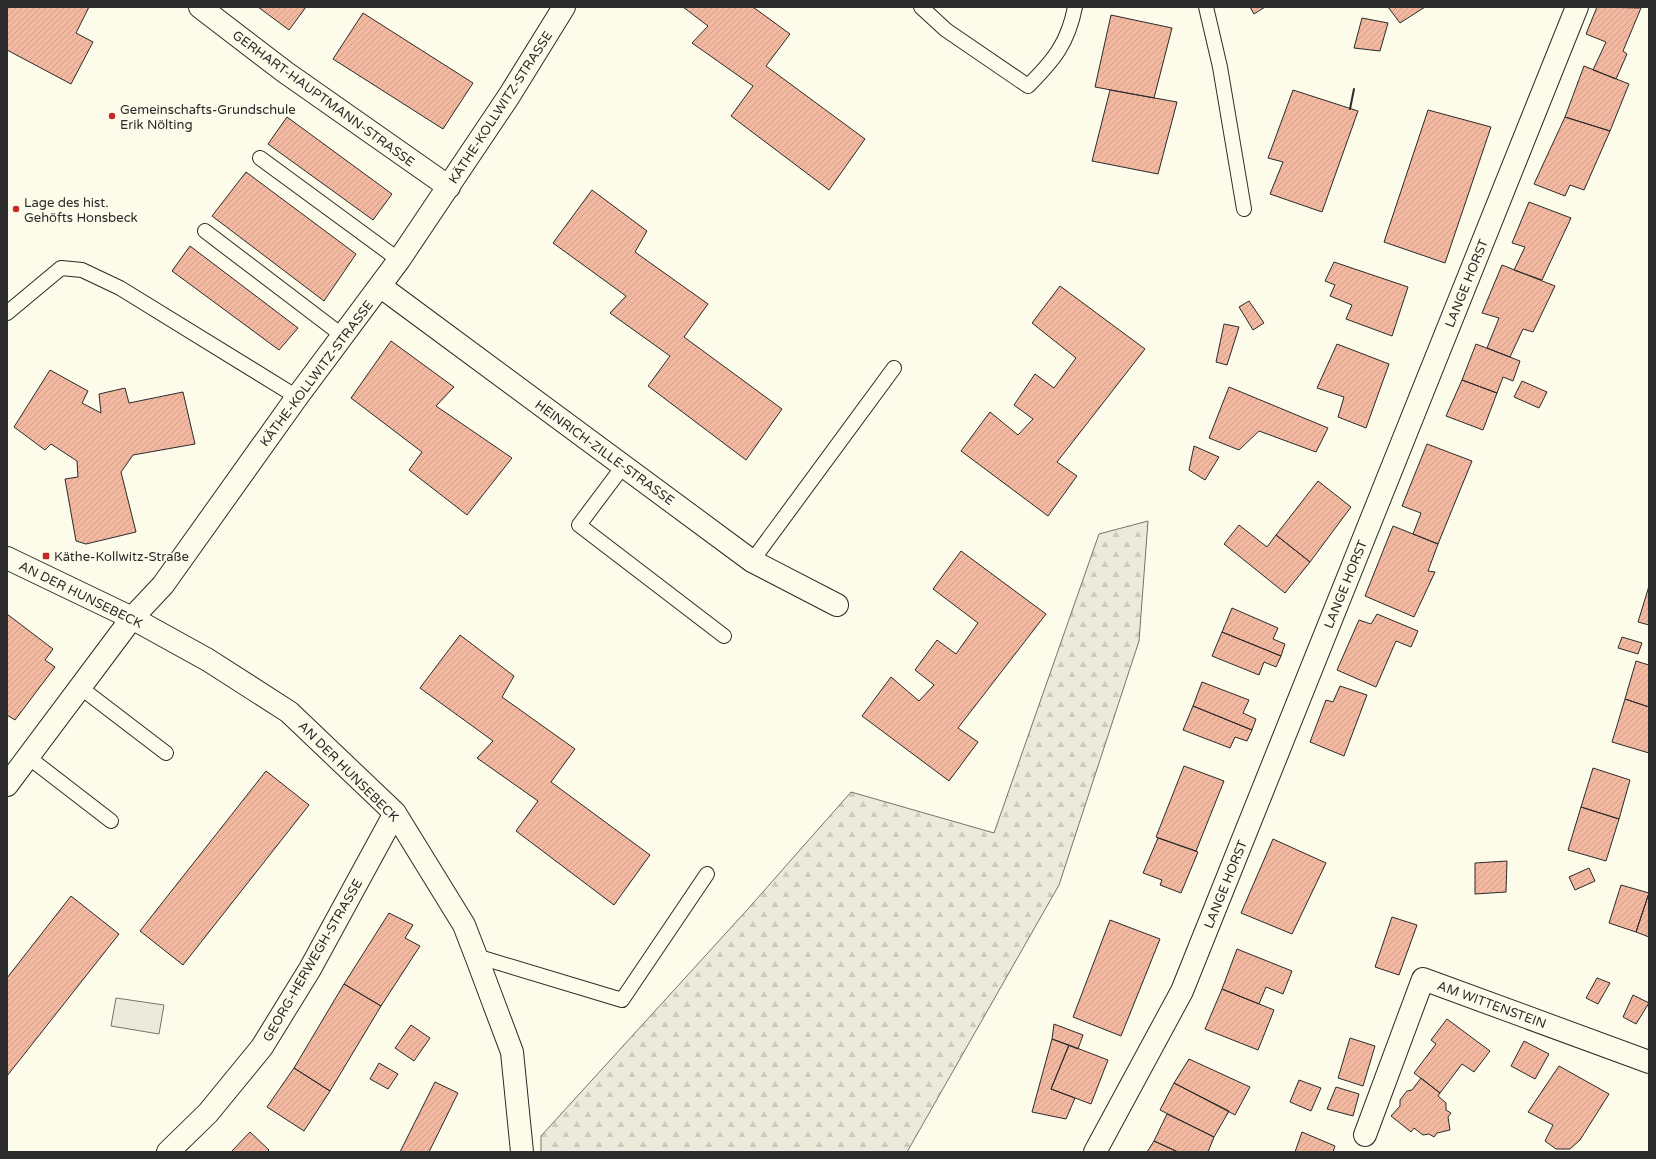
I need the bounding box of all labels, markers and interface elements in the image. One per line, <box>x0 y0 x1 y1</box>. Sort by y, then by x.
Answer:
street label: GERHART-HAUPTMANN-STRASSE <box>229 27 418 170</box>
street label: KÄTHE-KOLLWITZ-STRASSE <box>445 28 556 187</box>
place label: Gemeinschafts-Grundschule Erik Nölting <box>120 102 296 133</box>
marker: Gemeinschafts-Grundschule Erik Nölting <box>107 111 117 121</box>
place label: Lage des hist. Gehöfts Honsbeck <box>24 195 138 226</box>
marker: Lage des hist. Gehöfts Honsbeck <box>11 204 21 214</box>
street label: LANGE HORST <box>1442 237 1492 330</box>
street label: KÄTHE-KOLLWITZ-STRASSE <box>257 297 377 450</box>
street label: HEINRICH-ZILLE-STRASSE <box>532 397 677 509</box>
street label: LANGE HORST <box>1321 538 1371 631</box>
place label: Käthe-Kollwitz-Straße <box>54 549 189 565</box>
marker: Käthe-Kollwitz-Straße <box>41 551 51 561</box>
street label: AN DER HUNSEBECK <box>16 558 145 632</box>
street label: AN DER HUNSEBECK <box>295 718 402 826</box>
street label: LANGE HORST <box>1201 838 1251 931</box>
street label: GEORG-HERWEGH-STRASSE <box>260 876 366 1045</box>
street label: AM WITTENSTEIN <box>1435 978 1548 1032</box>

